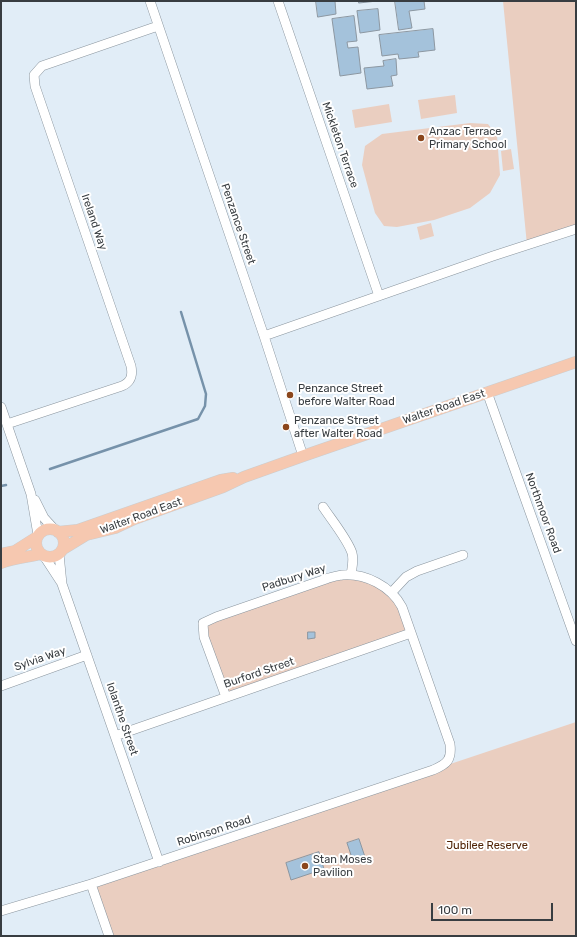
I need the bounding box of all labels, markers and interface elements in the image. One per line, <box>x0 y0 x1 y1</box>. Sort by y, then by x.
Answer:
street label: Mickleton Terrace <box>319 100 361 190</box>
place label: Anzac Terrace Primary School <box>429 125 507 151</box>
marker: Anzac Terrace Primary School <box>416 133 426 143</box>
street label: Penzance Street <box>218 182 258 266</box>
street label: Ireland Way <box>78 192 110 252</box>
place label: Penzance Street before Walter Road <box>298 382 395 408</box>
street label: Walter Road East <box>401 387 487 427</box>
marker: Penzance Street before Walter Road <box>285 390 295 400</box>
place label: Penzance Street after Walter Road <box>294 414 382 440</box>
marker: Penzance Street after Walter Road <box>281 422 291 432</box>
street label: Northmoor Road <box>522 471 564 555</box>
street label: Walter Road East <box>98 495 184 537</box>
street label: Padbury Way <box>260 561 328 595</box>
street label: Sylvia Way <box>12 644 68 674</box>
street label: Burford Street <box>222 655 296 691</box>
street label: Iolanthe Street <box>103 681 141 757</box>
street label: Robinson Road <box>175 813 253 849</box>
park label: Jubilee Reserve <box>446 839 528 853</box>
place label: Stan Moses Pavilion <box>313 853 372 879</box>
marker: Stan Moses Pavilion <box>300 861 310 871</box>
scale bar <box>433 895 555 921</box>
text: 100 m <box>438 903 472 917</box>

